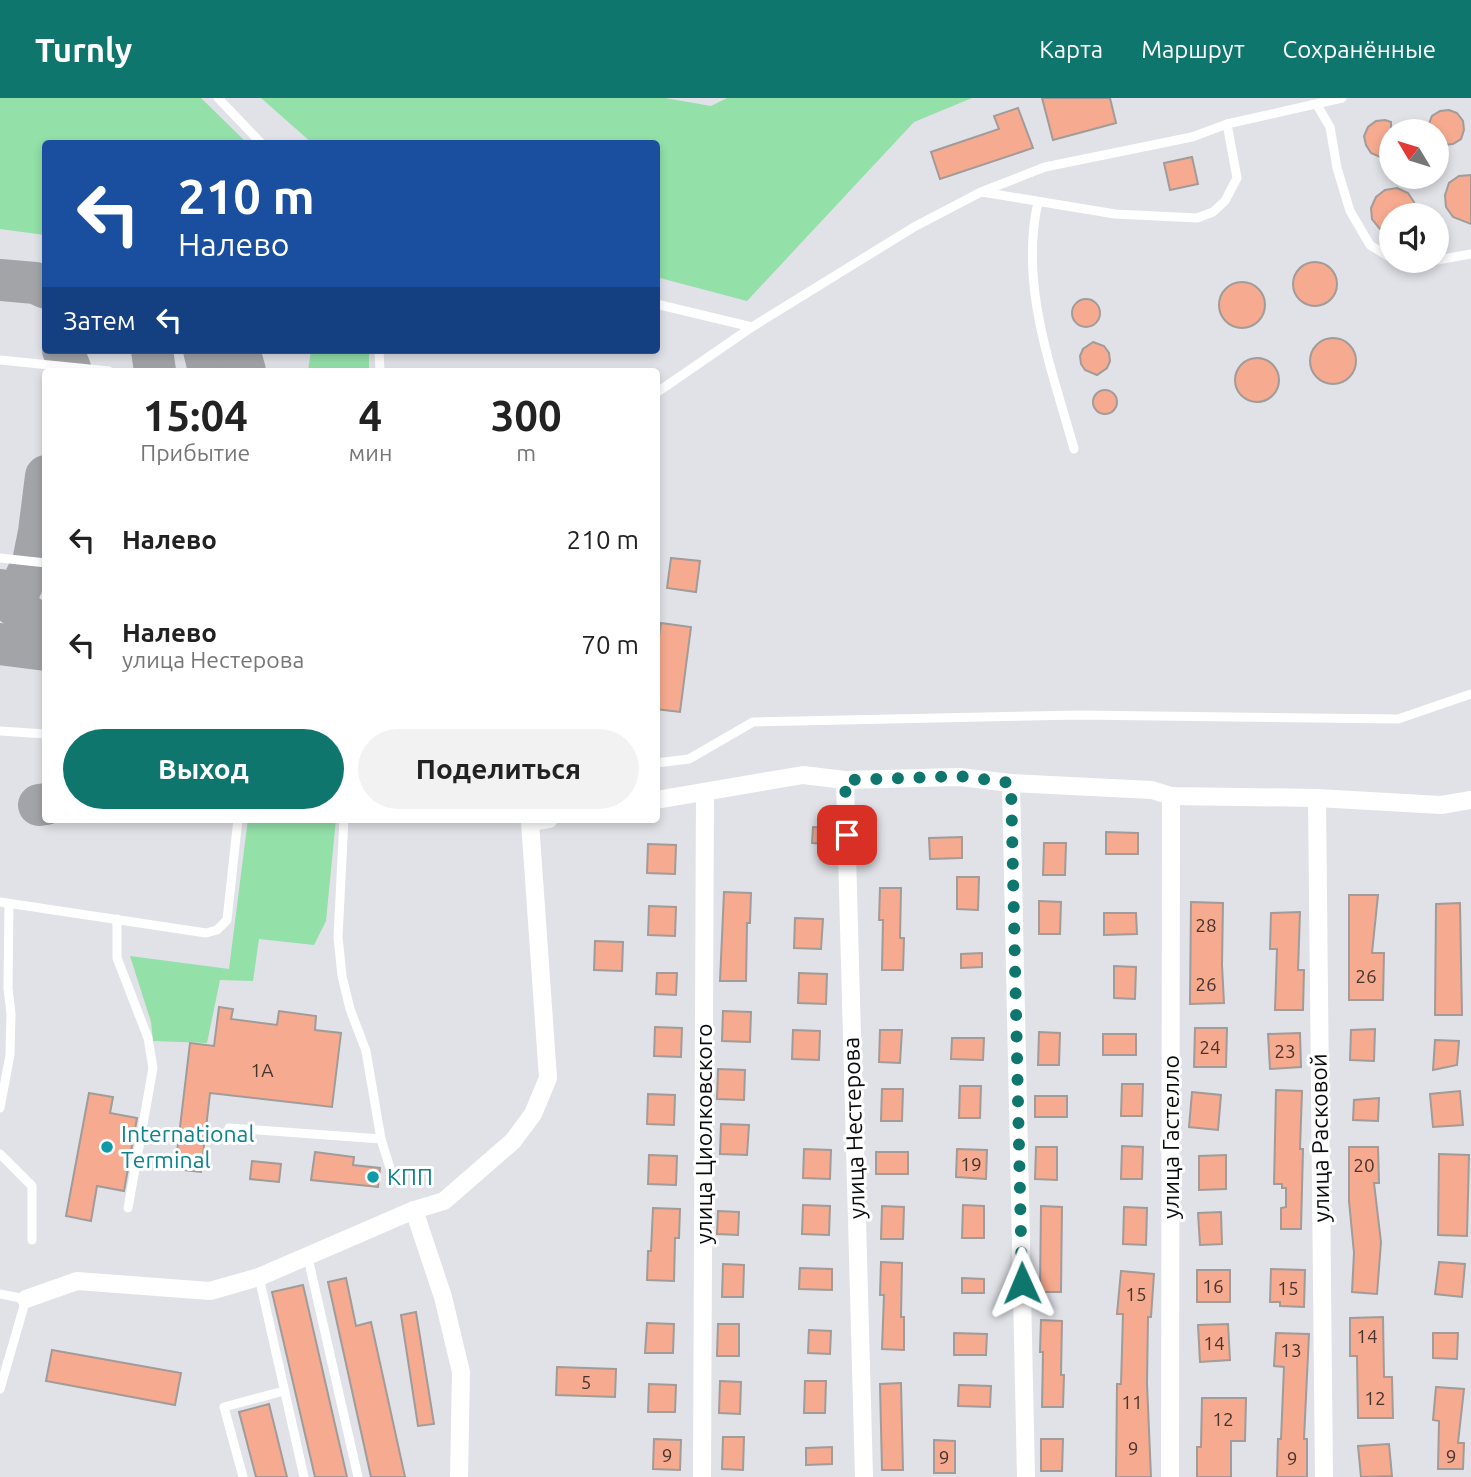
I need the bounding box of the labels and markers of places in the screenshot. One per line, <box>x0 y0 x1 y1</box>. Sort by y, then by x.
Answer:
pin <box>817 805 877 865</box>
place label: International Terminal <box>121 1121 254 1172</box>
marker: International Terminal <box>99 1139 115 1155</box>
place label: КПП <box>387 1164 433 1189</box>
marker: КПП <box>365 1169 381 1185</box>

